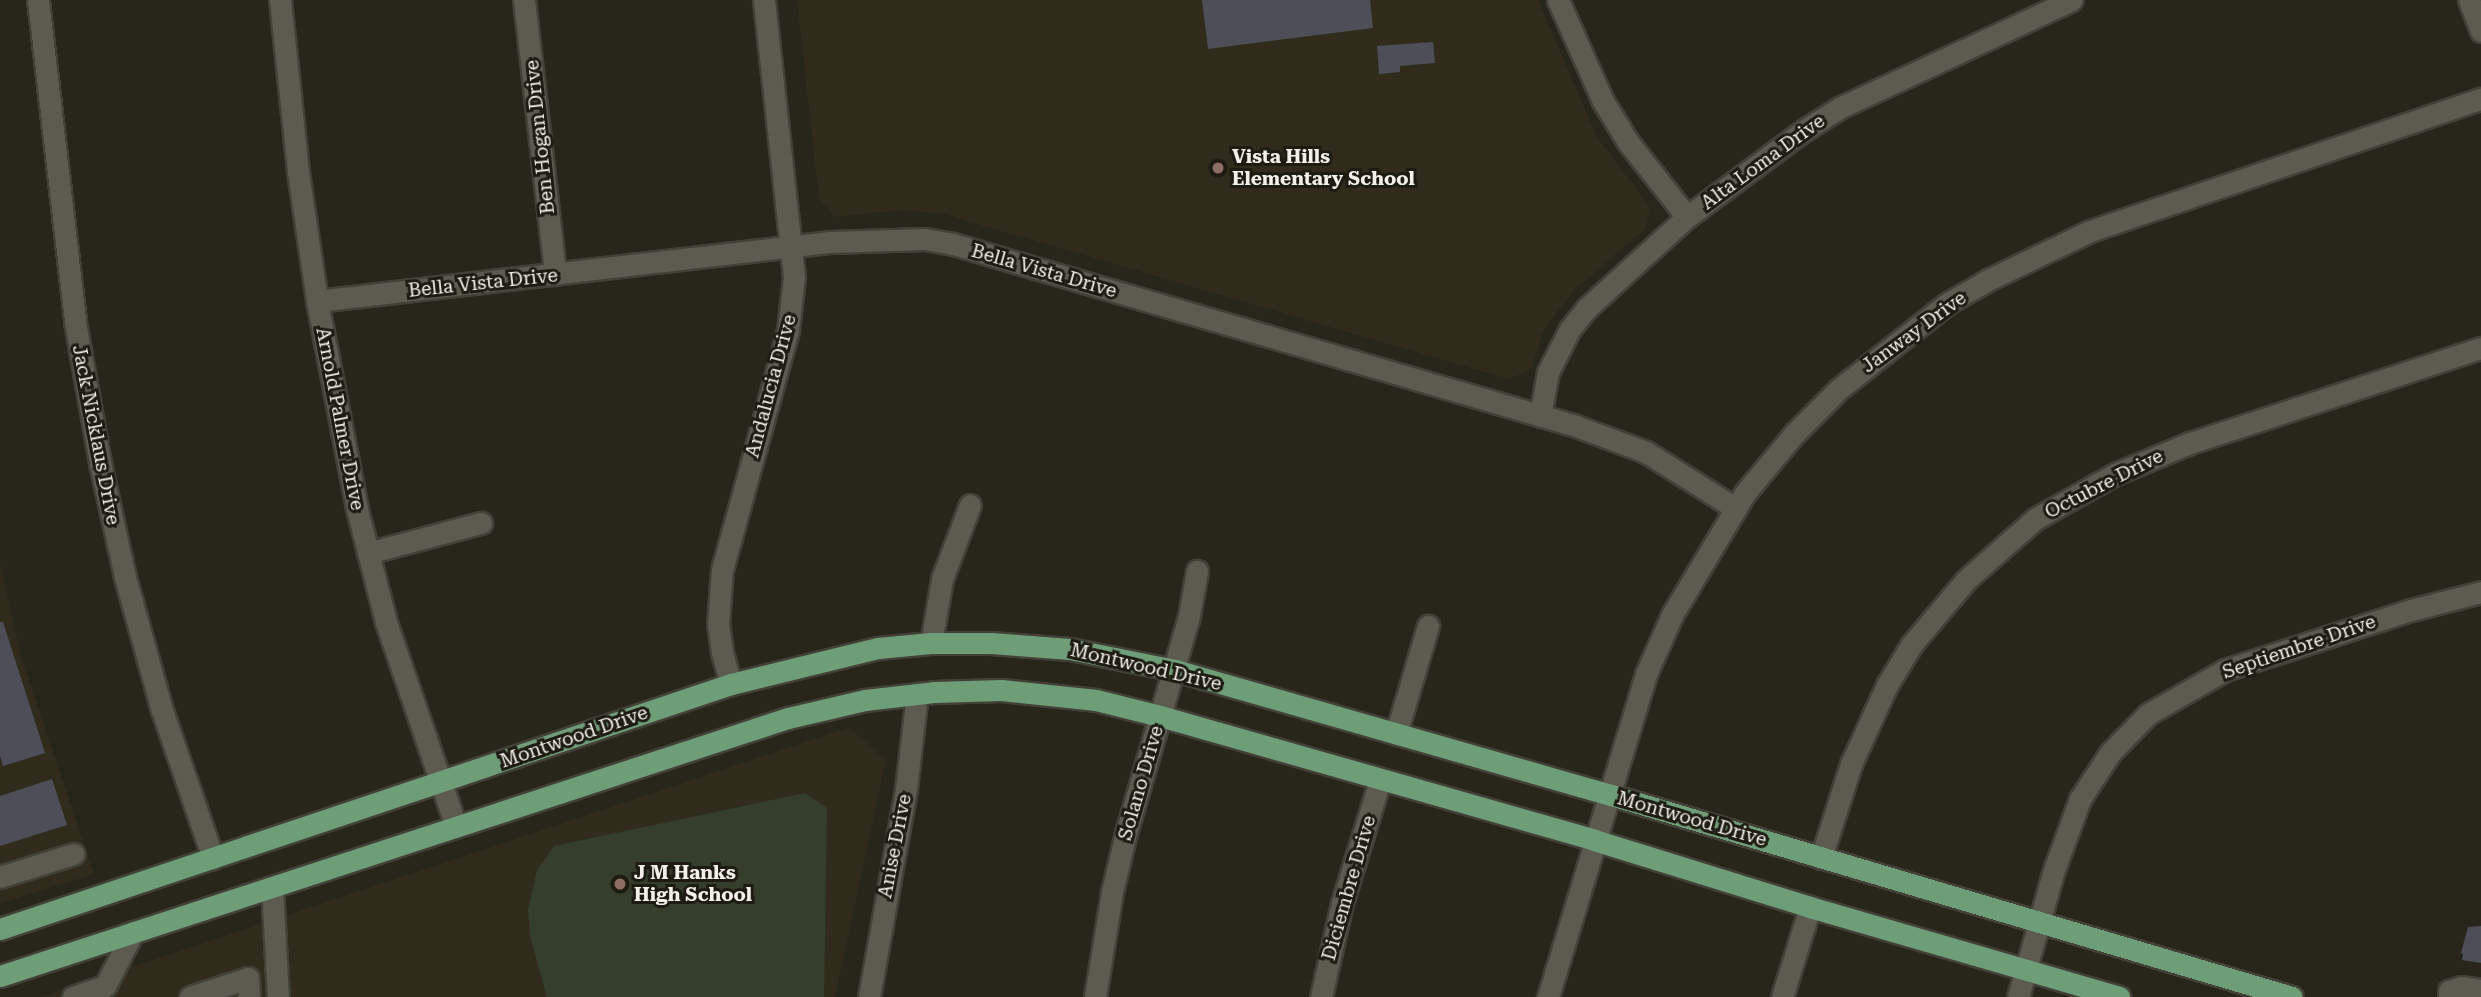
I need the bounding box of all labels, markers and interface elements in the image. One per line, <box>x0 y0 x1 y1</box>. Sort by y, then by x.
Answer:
street label: Ben Hogan Drive <box>521 59 559 215</box>
street label: Alta Loma Drive <box>1697 110 1829 214</box>
place label: Vista Hills Elementary School <box>1232 146 1415 190</box>
marker: Vista Hills Elementary School <box>1210 160 1226 176</box>
street label: Bella Vista Drive <box>969 239 1119 303</box>
street label: Bella Vista Drive <box>407 264 559 302</box>
street label: Janway Drive <box>1857 286 1971 378</box>
street label: Andalucia Drive <box>741 312 801 460</box>
street label: Arnold Palmer Drive <box>311 326 369 512</box>
street label: Jack Nicklaus Drive <box>67 343 125 527</box>
street label: Octubre Drive <box>2041 444 2167 524</box>
street label: Septiembre Drive <box>2219 610 2379 684</box>
street label: Montwood Drive <box>1068 639 1224 695</box>
street label: Montwood Drive <box>497 701 651 773</box>
street label: Solano Drive <box>1114 723 1168 843</box>
street label: Montwood Drive <box>1615 787 1769 851</box>
street label: Anise Drive <box>874 792 916 900</box>
street label: Diciembre Drive <box>1317 813 1381 963</box>
place label: J M Hanks High School <box>634 862 752 906</box>
marker: J M Hanks High School <box>612 876 628 892</box>

